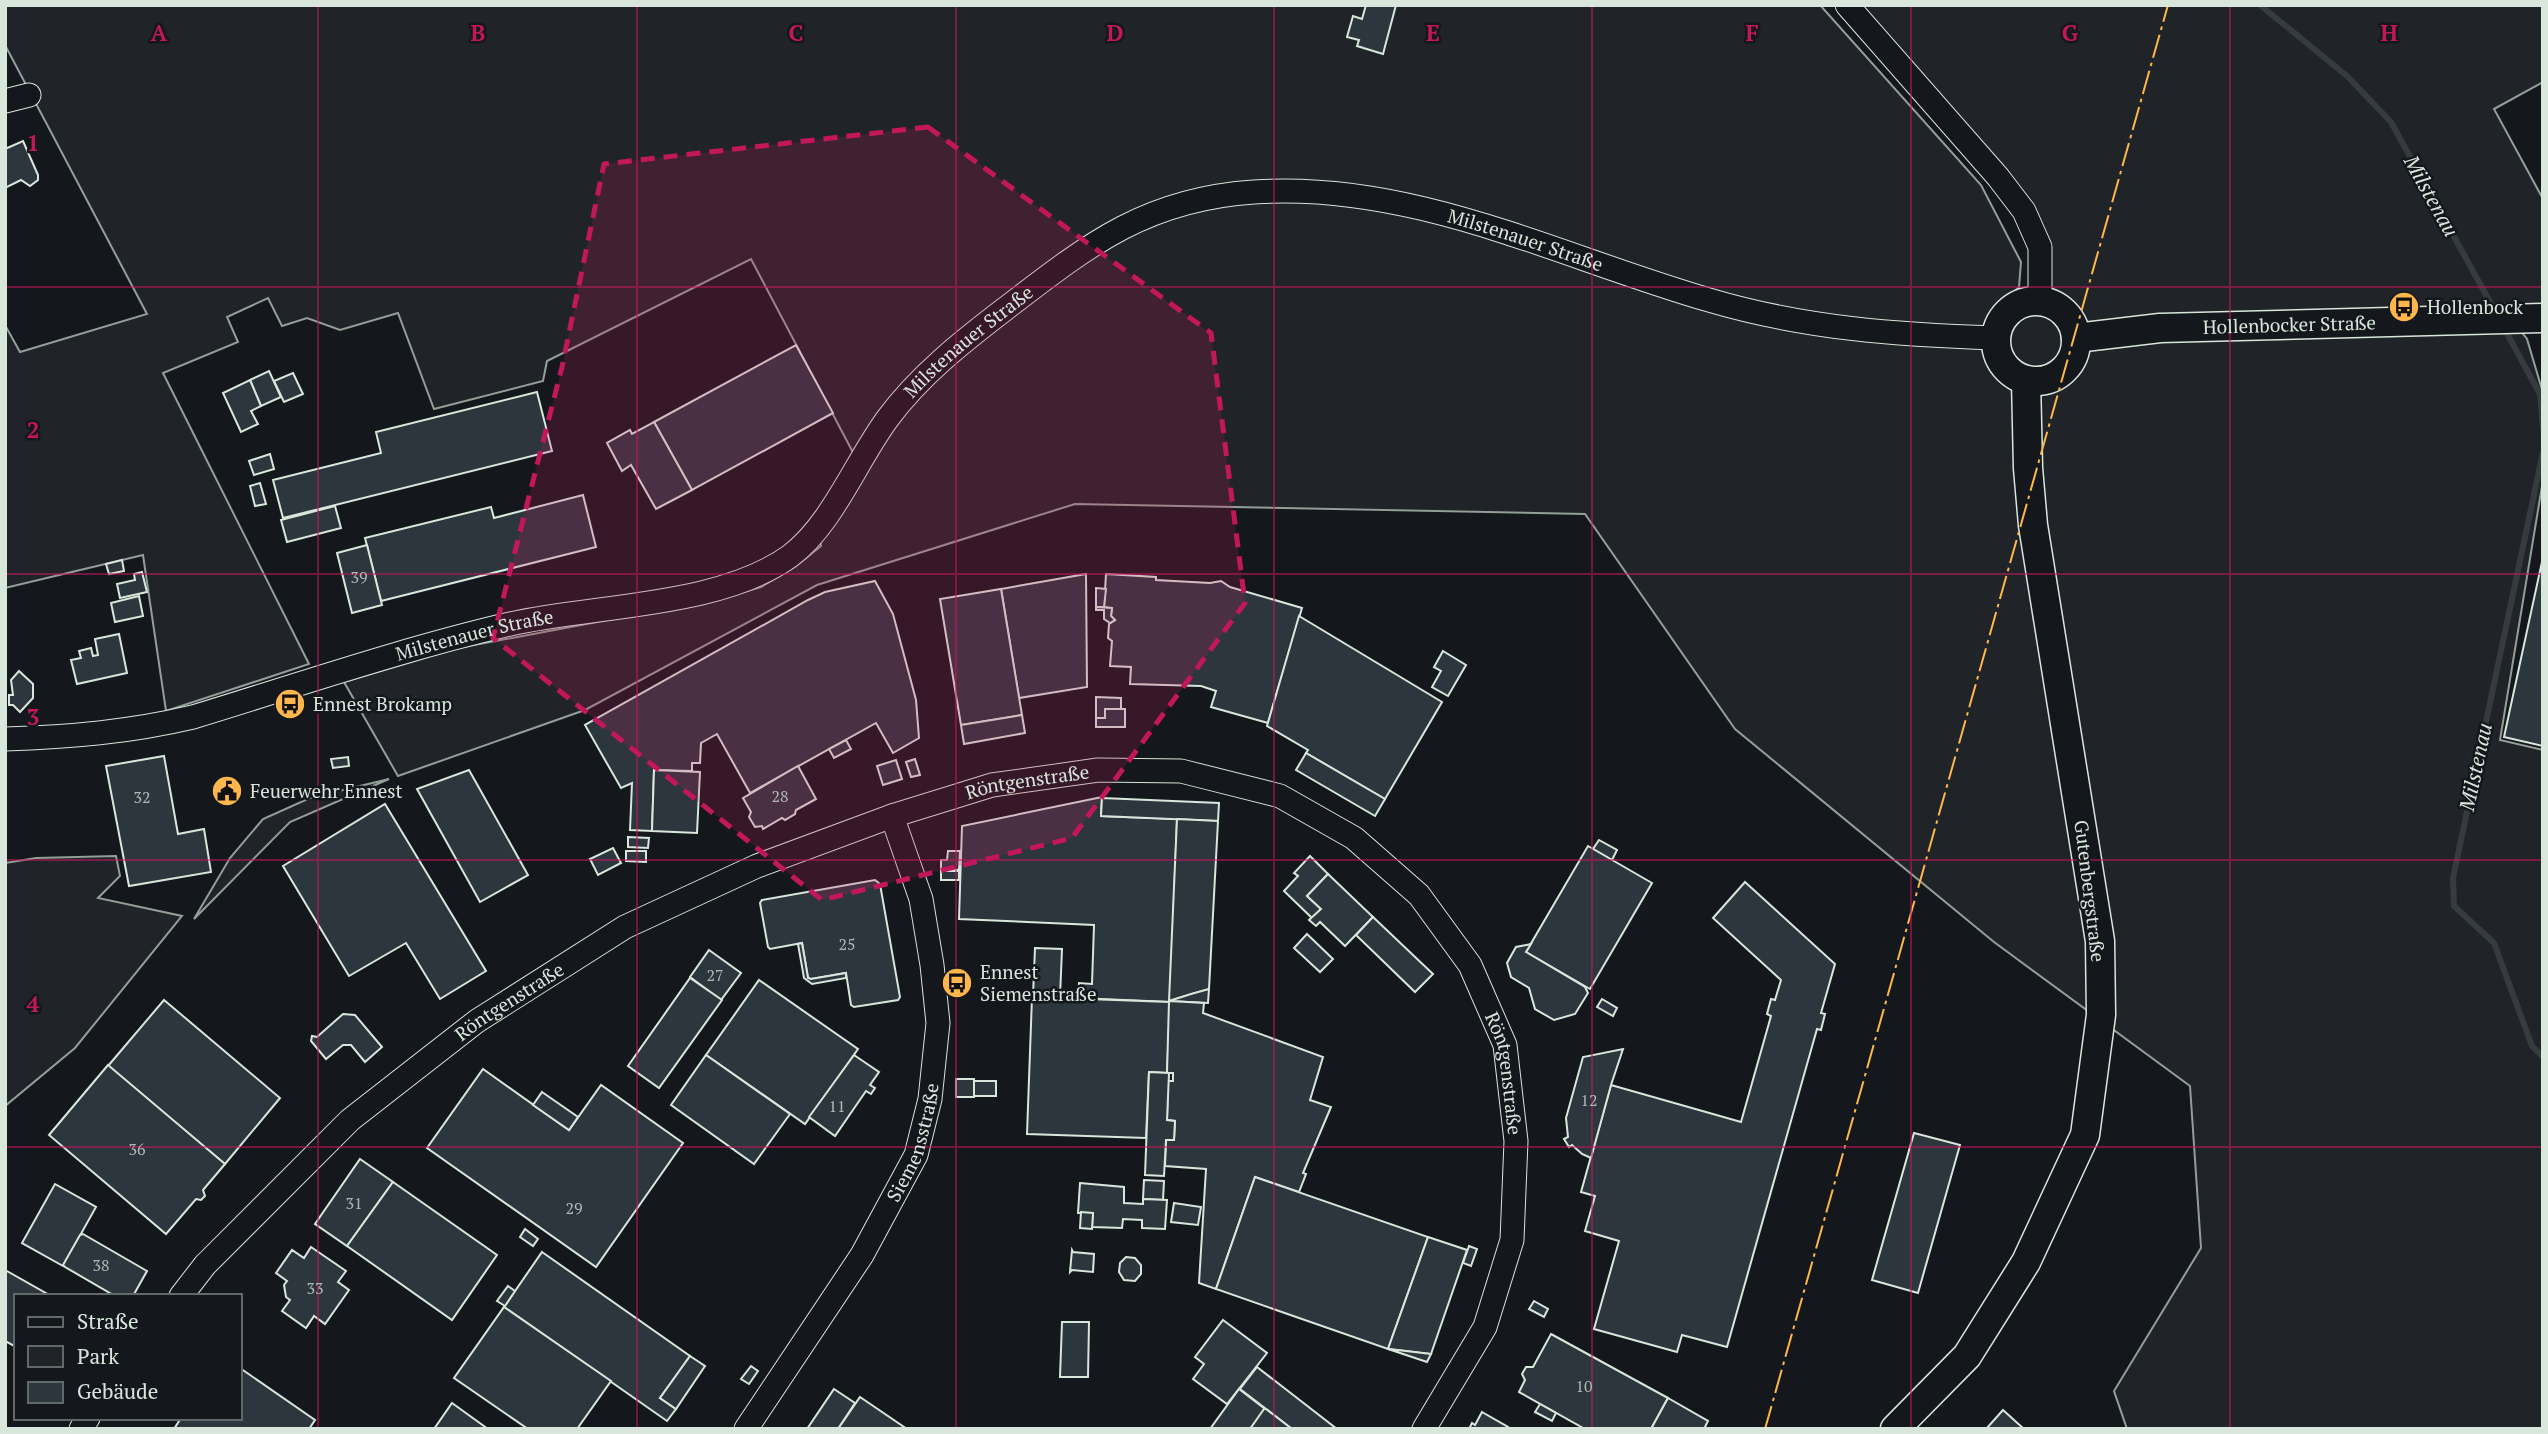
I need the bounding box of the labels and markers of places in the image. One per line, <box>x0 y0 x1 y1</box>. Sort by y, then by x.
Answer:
bus stop icon: Hollenbock <box>2387 290 2421 324</box>
place label: Hollenbock <box>2427 294 2523 319</box>
bus stop icon: Ennest Brokamp <box>273 687 307 721</box>
place label: Ennest Brokamp <box>313 691 452 716</box>
public building icon: Feuerwehr Ennest <box>210 774 244 808</box>
place label: Feuerwehr Ennest <box>250 778 403 803</box>
place label: Ennest Siemenstraße <box>980 959 1097 1006</box>
bus stop icon: Ennest Siemenstraße <box>940 966 974 1000</box>

